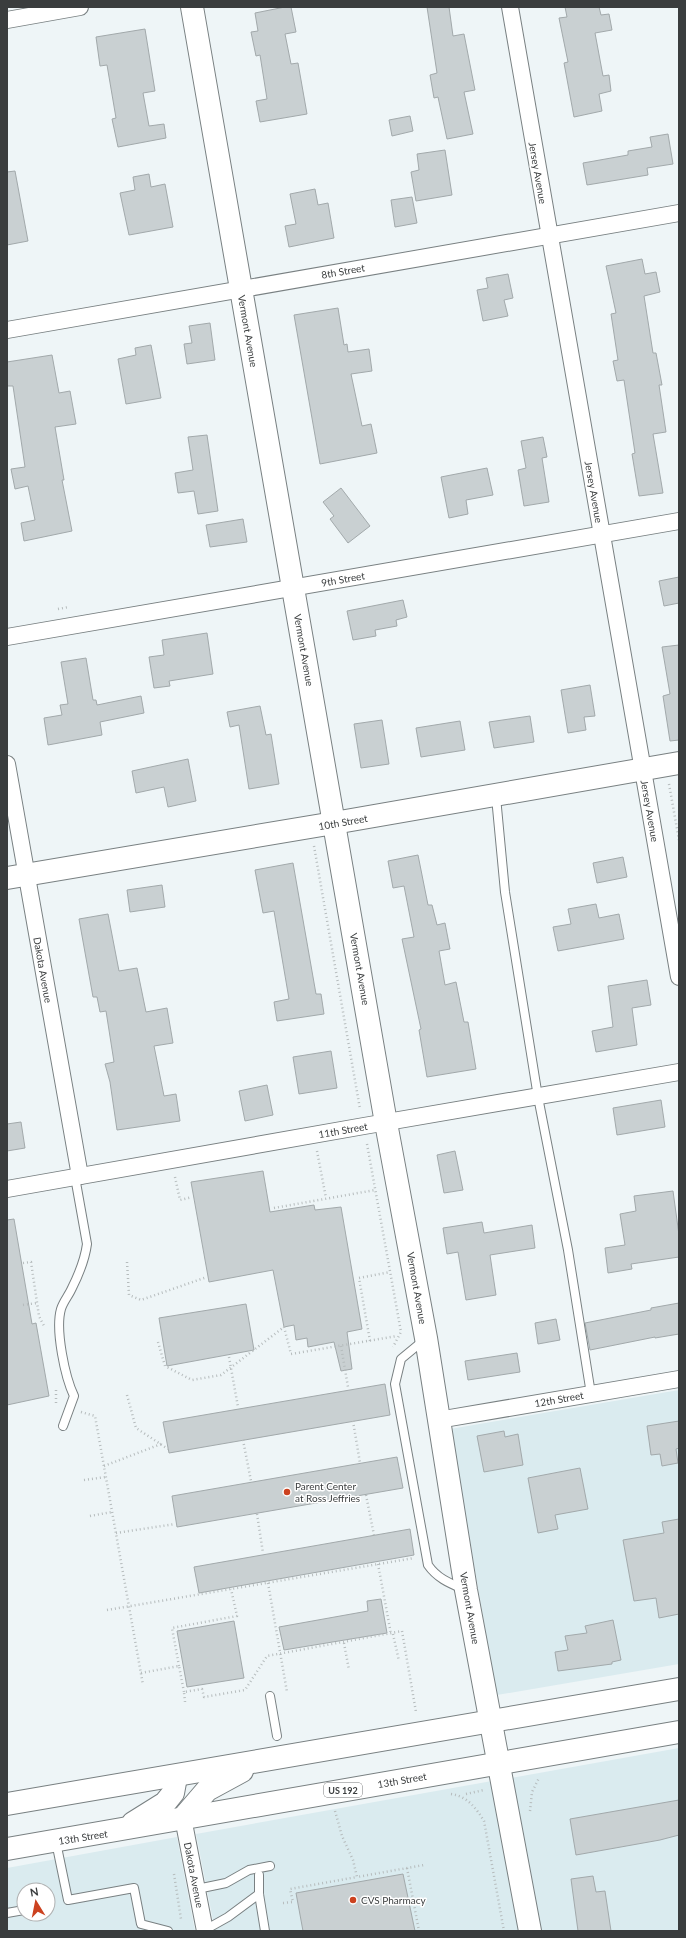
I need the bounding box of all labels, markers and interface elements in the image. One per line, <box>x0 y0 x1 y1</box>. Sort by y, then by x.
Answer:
street label: Jersey Avenue <box>527 141 549 205</box>
street label: 8th Street <box>320 261 366 281</box>
street label: Vermont Avenue <box>236 294 260 368</box>
street label: Jersey Avenue <box>583 460 605 524</box>
street label: 9th Street <box>320 569 366 589</box>
street label: Vermont Avenue <box>292 613 316 687</box>
street label: Jersey Avenue <box>639 779 661 843</box>
street label: 10th Street <box>318 812 369 832</box>
street label: Vermont Avenue <box>348 932 372 1006</box>
street label: Dakota Avenue <box>31 936 55 1004</box>
street label: 11th Street <box>318 1120 369 1140</box>
street label: Vermont Avenue <box>405 1251 429 1325</box>
street label: 12th Street <box>534 1389 585 1409</box>
place label: Parent Center at Ross Jeffries <box>295 1480 360 1504</box>
marker: Parent Center at Ross Jeffries <box>282 1487 292 1497</box>
street label: Vermont Avenue <box>458 1571 482 1645</box>
street label: 13th Street <box>377 1770 428 1790</box>
road number: US 192 <box>324 1783 362 1797</box>
street label: 13th Street <box>58 1827 109 1847</box>
street label: Dakota Avenue <box>182 1841 206 1909</box>
north arrow <box>16 1882 56 1922</box>
text: N <box>29 1885 39 1899</box>
place label: CVS Pharmacy <box>361 1894 426 1906</box>
marker: CVS Pharmacy <box>348 1895 358 1905</box>

